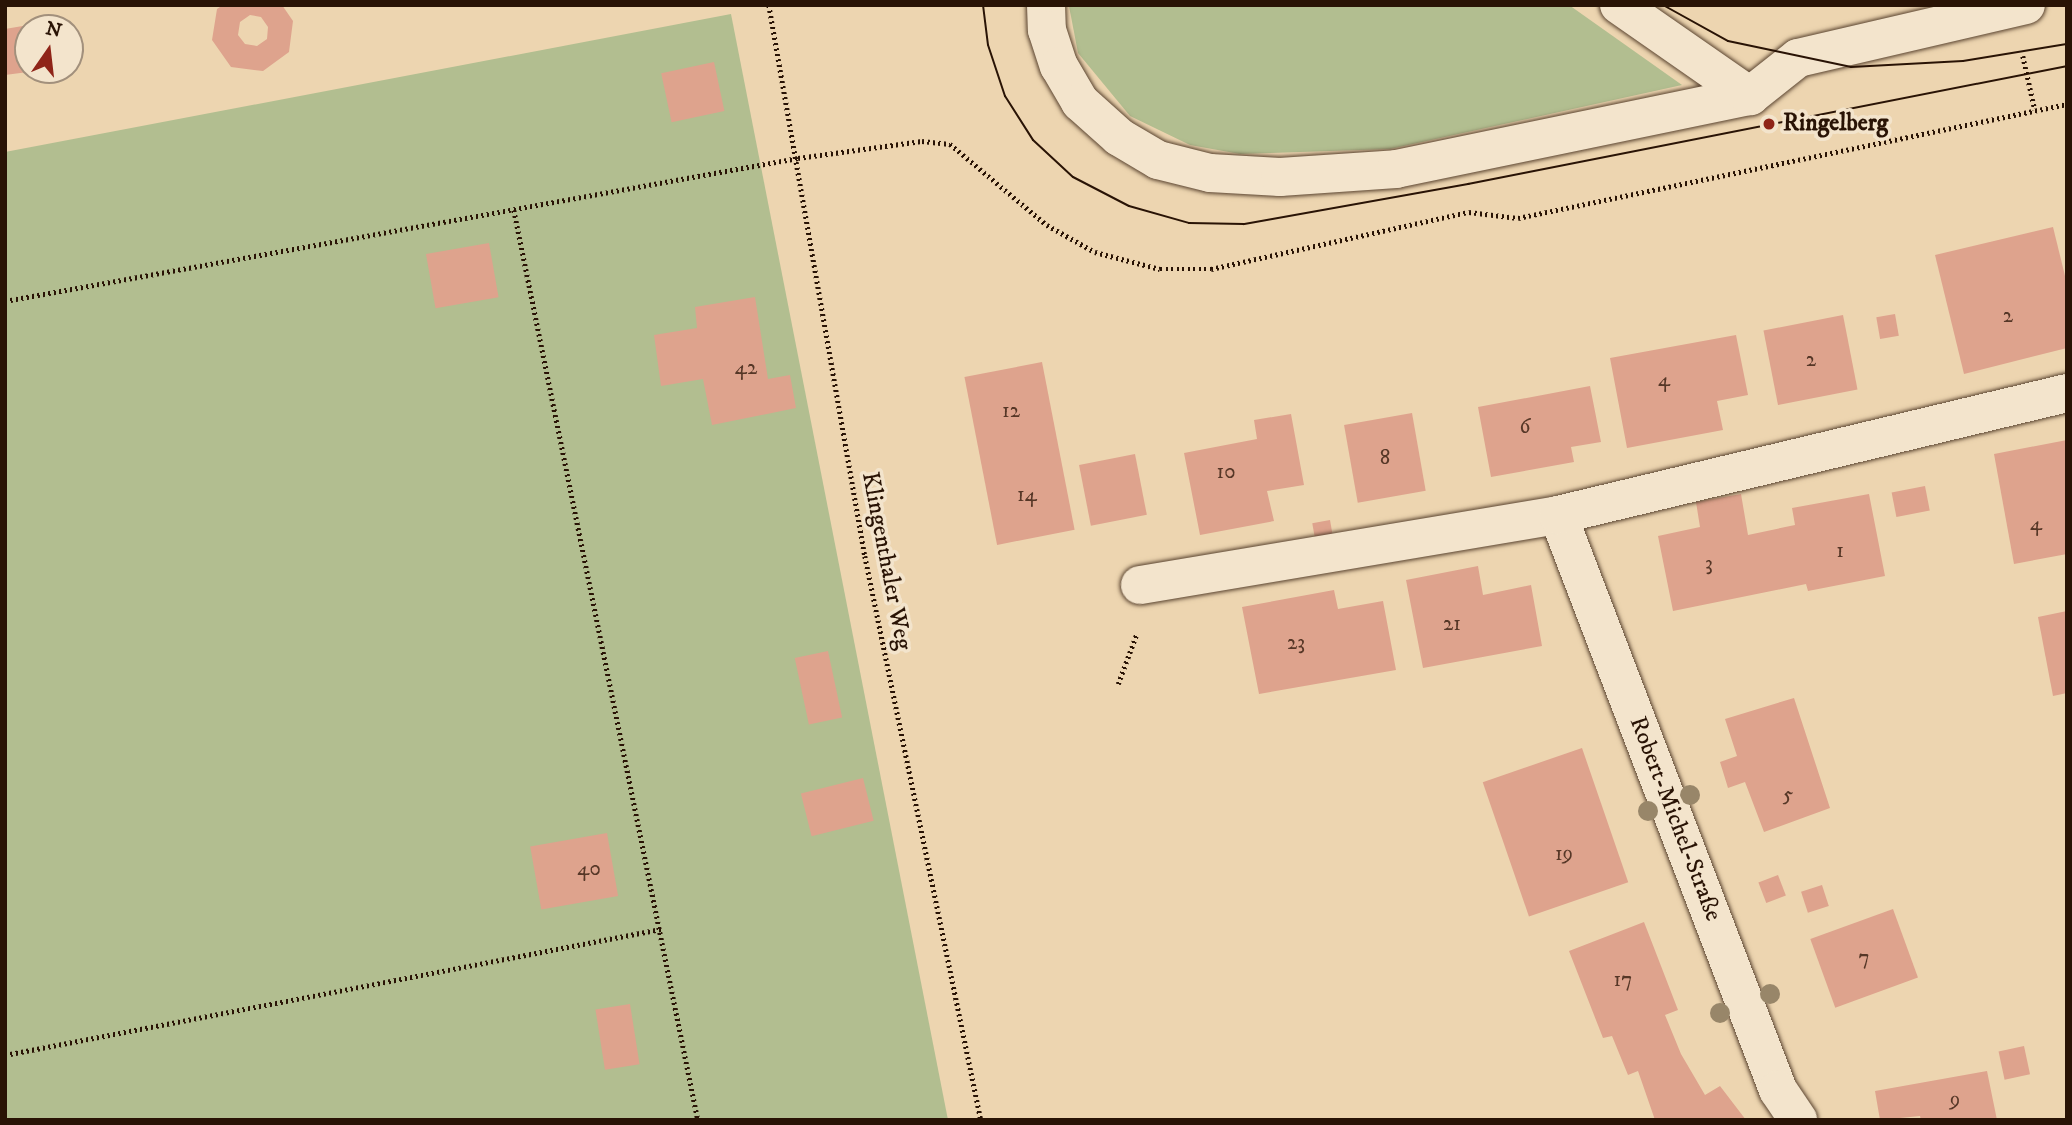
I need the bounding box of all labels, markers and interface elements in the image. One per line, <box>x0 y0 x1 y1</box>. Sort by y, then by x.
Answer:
north arrow <box>14 14 84 84</box>
text: N <box>43 17 64 43</box>
place label: Ringelberg <box>1783 110 1888 138</box>
marker: Ringelberg <box>1761 116 1777 132</box>
house number: 2 <box>2003 303 2013 329</box>
house number: 2 <box>1806 347 1816 373</box>
house number: 42 <box>735 355 757 381</box>
house number: 4 <box>1658 367 1670 393</box>
house number: 12 <box>1002 398 1020 424</box>
house number: 6 <box>1520 414 1530 440</box>
house number: 8 <box>1380 445 1390 471</box>
house number: 10 <box>1217 459 1235 485</box>
street label: Klingenthaler Weg <box>855 469 917 653</box>
house number: 14 <box>1017 482 1037 508</box>
house number: 4 <box>2030 511 2042 537</box>
house number: 1 <box>1836 538 1844 564</box>
house number: 3 <box>1705 551 1713 577</box>
house number: 21 <box>1443 611 1461 637</box>
house number: 23 <box>1287 630 1305 656</box>
street label: Robert-Michel-Straße <box>1623 713 1727 925</box>
house number: 5 <box>1783 782 1793 808</box>
house number: 19 <box>1555 841 1573 867</box>
house number: 40 <box>577 856 601 882</box>
house number: 7 <box>1858 945 1870 971</box>
house number: 17 <box>1614 967 1632 993</box>
house number: 9 <box>1950 1087 1960 1113</box>

